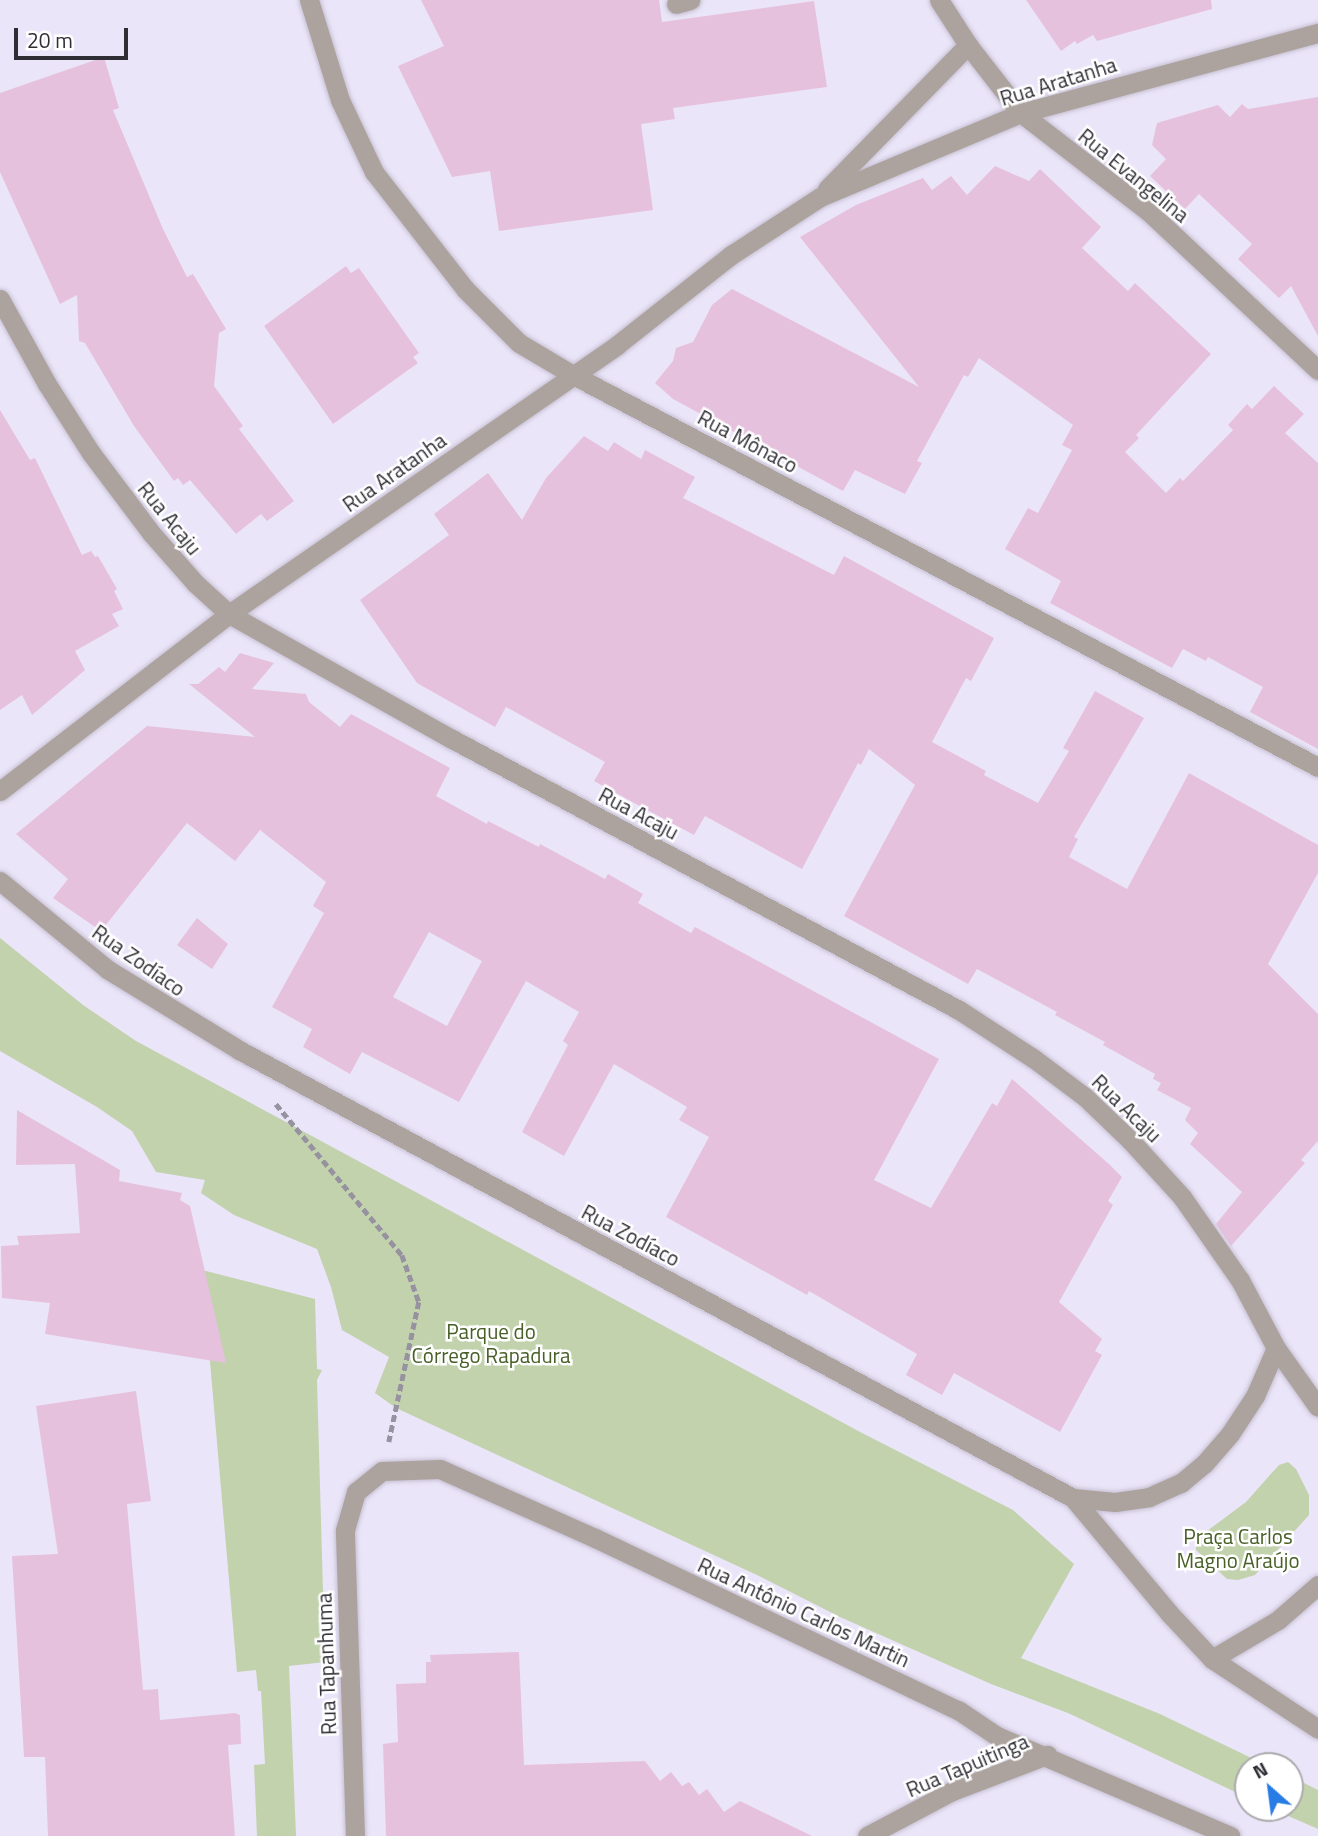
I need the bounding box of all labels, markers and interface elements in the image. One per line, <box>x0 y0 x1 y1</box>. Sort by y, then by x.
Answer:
scale bar <box>18 14 131 58</box>
text: 20 m <box>27 24 73 56</box>
street label: Rua Aratanha <box>997 51 1119 111</box>
street label: Rua Evangelina <box>1074 123 1194 227</box>
street label: Rua Mônaco <box>694 404 802 478</box>
street label: Rua Aratanha <box>337 427 451 517</box>
street label: Rua Acaju <box>133 476 207 560</box>
street label: Rua Acaju <box>595 781 683 845</box>
street label: Rua Zodíaco <box>88 919 190 1001</box>
street label: Rua Acaju <box>1087 1069 1167 1147</box>
street label: Rua Zodíaco <box>578 1199 684 1271</box>
park label: Parque do Córrego Rapadura <box>412 1318 570 1368</box>
park label: Praça Carlos Magno Araújo <box>1176 1523 1300 1573</box>
street label: Rua Antônio Carlos Martin <box>694 1552 914 1672</box>
street label: Rua Tapanhuma <box>311 1592 341 1736</box>
street label: Rua Tapuitinga <box>902 1728 1032 1802</box>
north arrow <box>1234 1752 1304 1822</box>
text: N <box>1247 1754 1272 1786</box>

